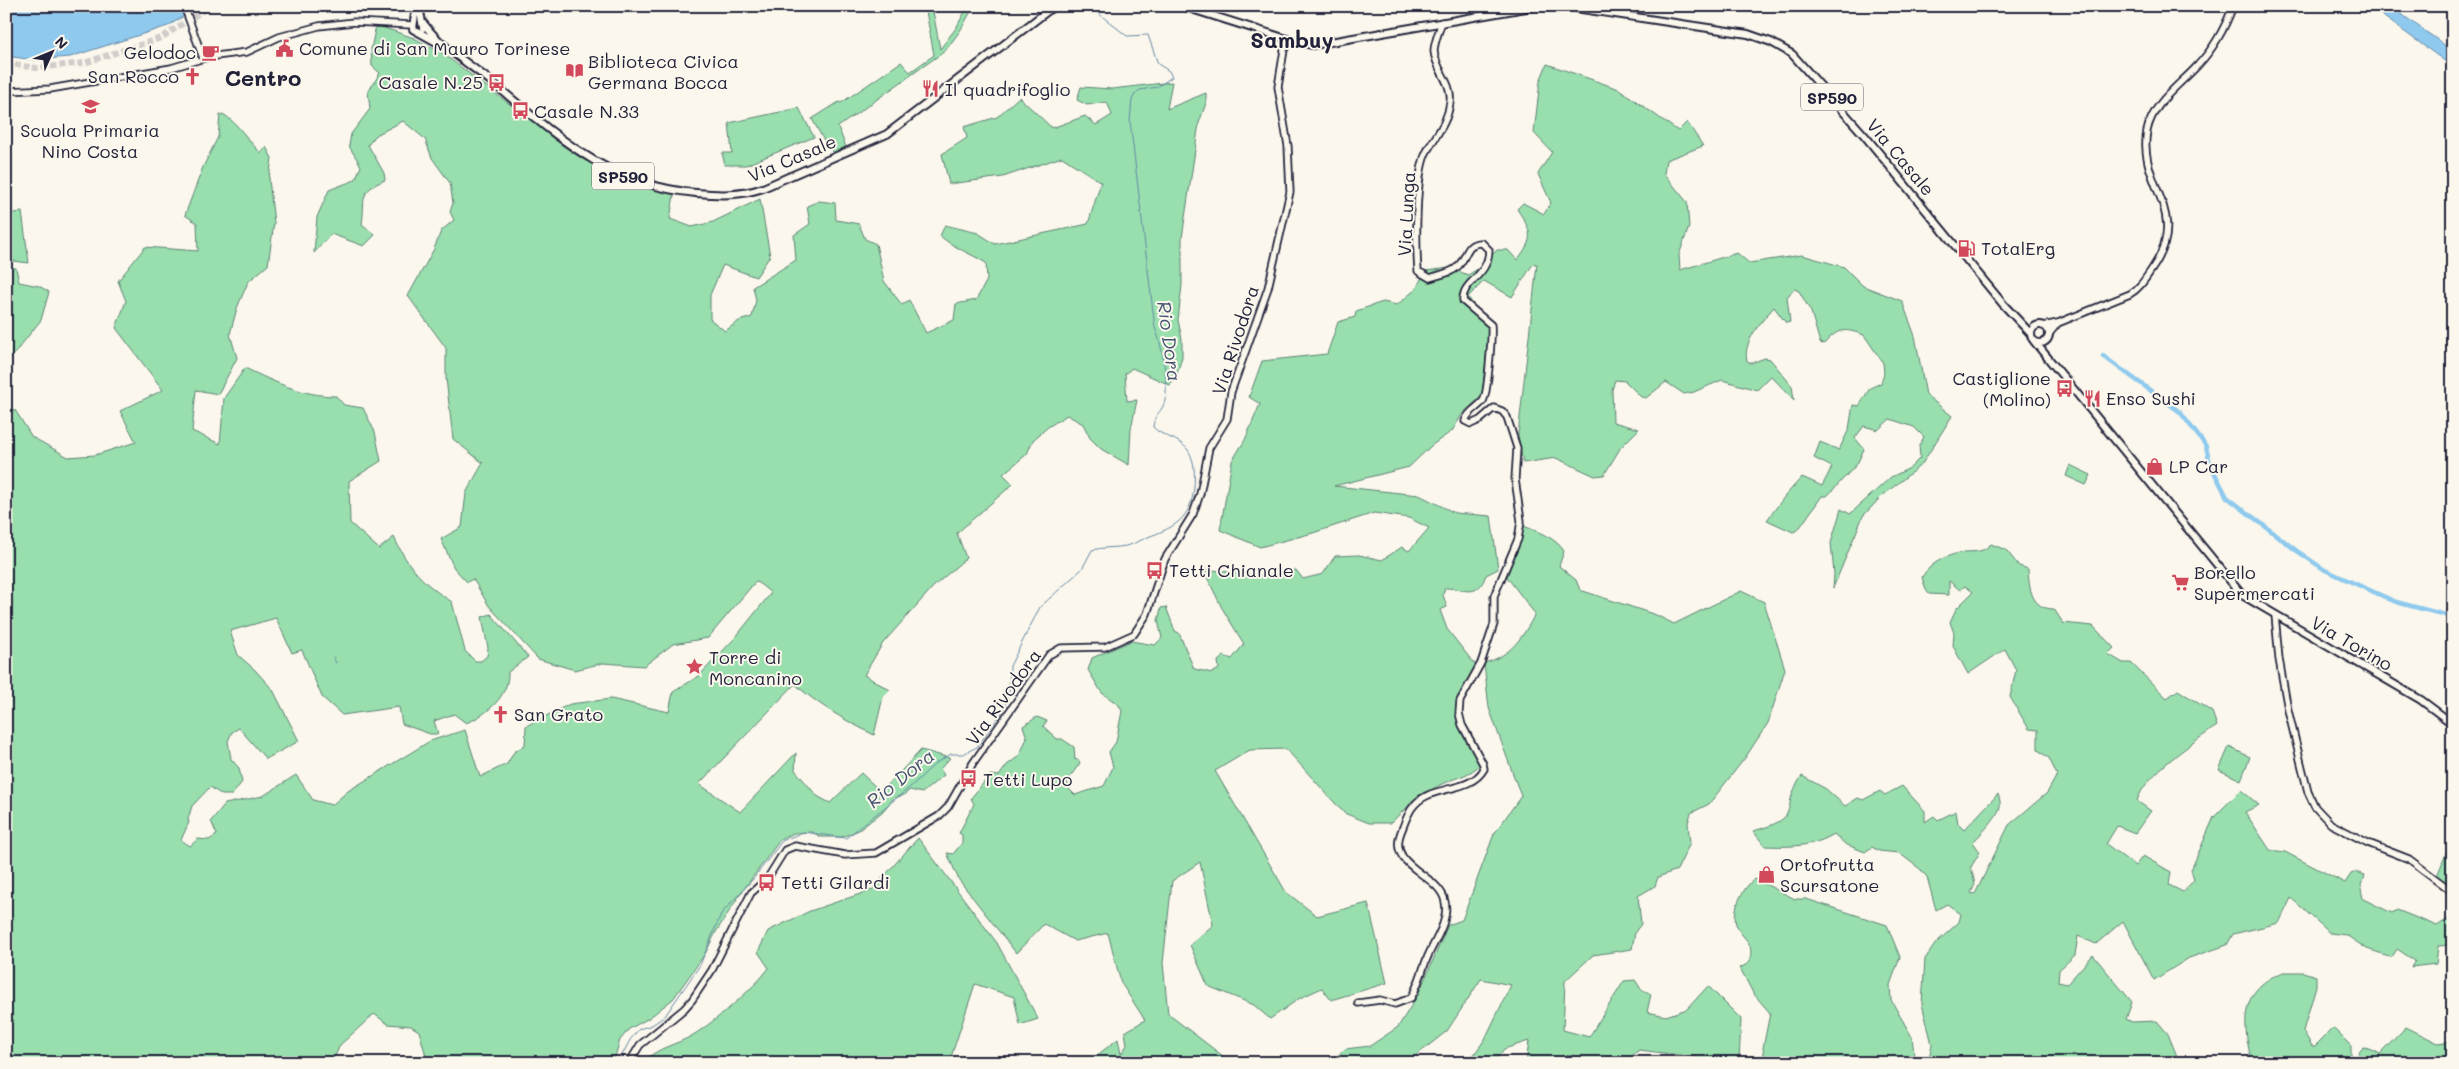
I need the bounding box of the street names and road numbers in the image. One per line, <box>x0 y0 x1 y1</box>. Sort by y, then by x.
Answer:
road number: SP590 <box>1801 84 1863 110</box>
street label: Via Casale <box>1862 113 1940 201</box>
street label: Via Casale <box>744 129 840 187</box>
road number: SP590 <box>592 162 654 190</box>
street label: Via Lunga <box>1392 171 1420 257</box>
street label: Via Rivodora <box>1206 282 1264 398</box>
street label: Via Torino <box>2307 610 2397 676</box>
street label: Via Rivodora <box>960 644 1046 750</box>

